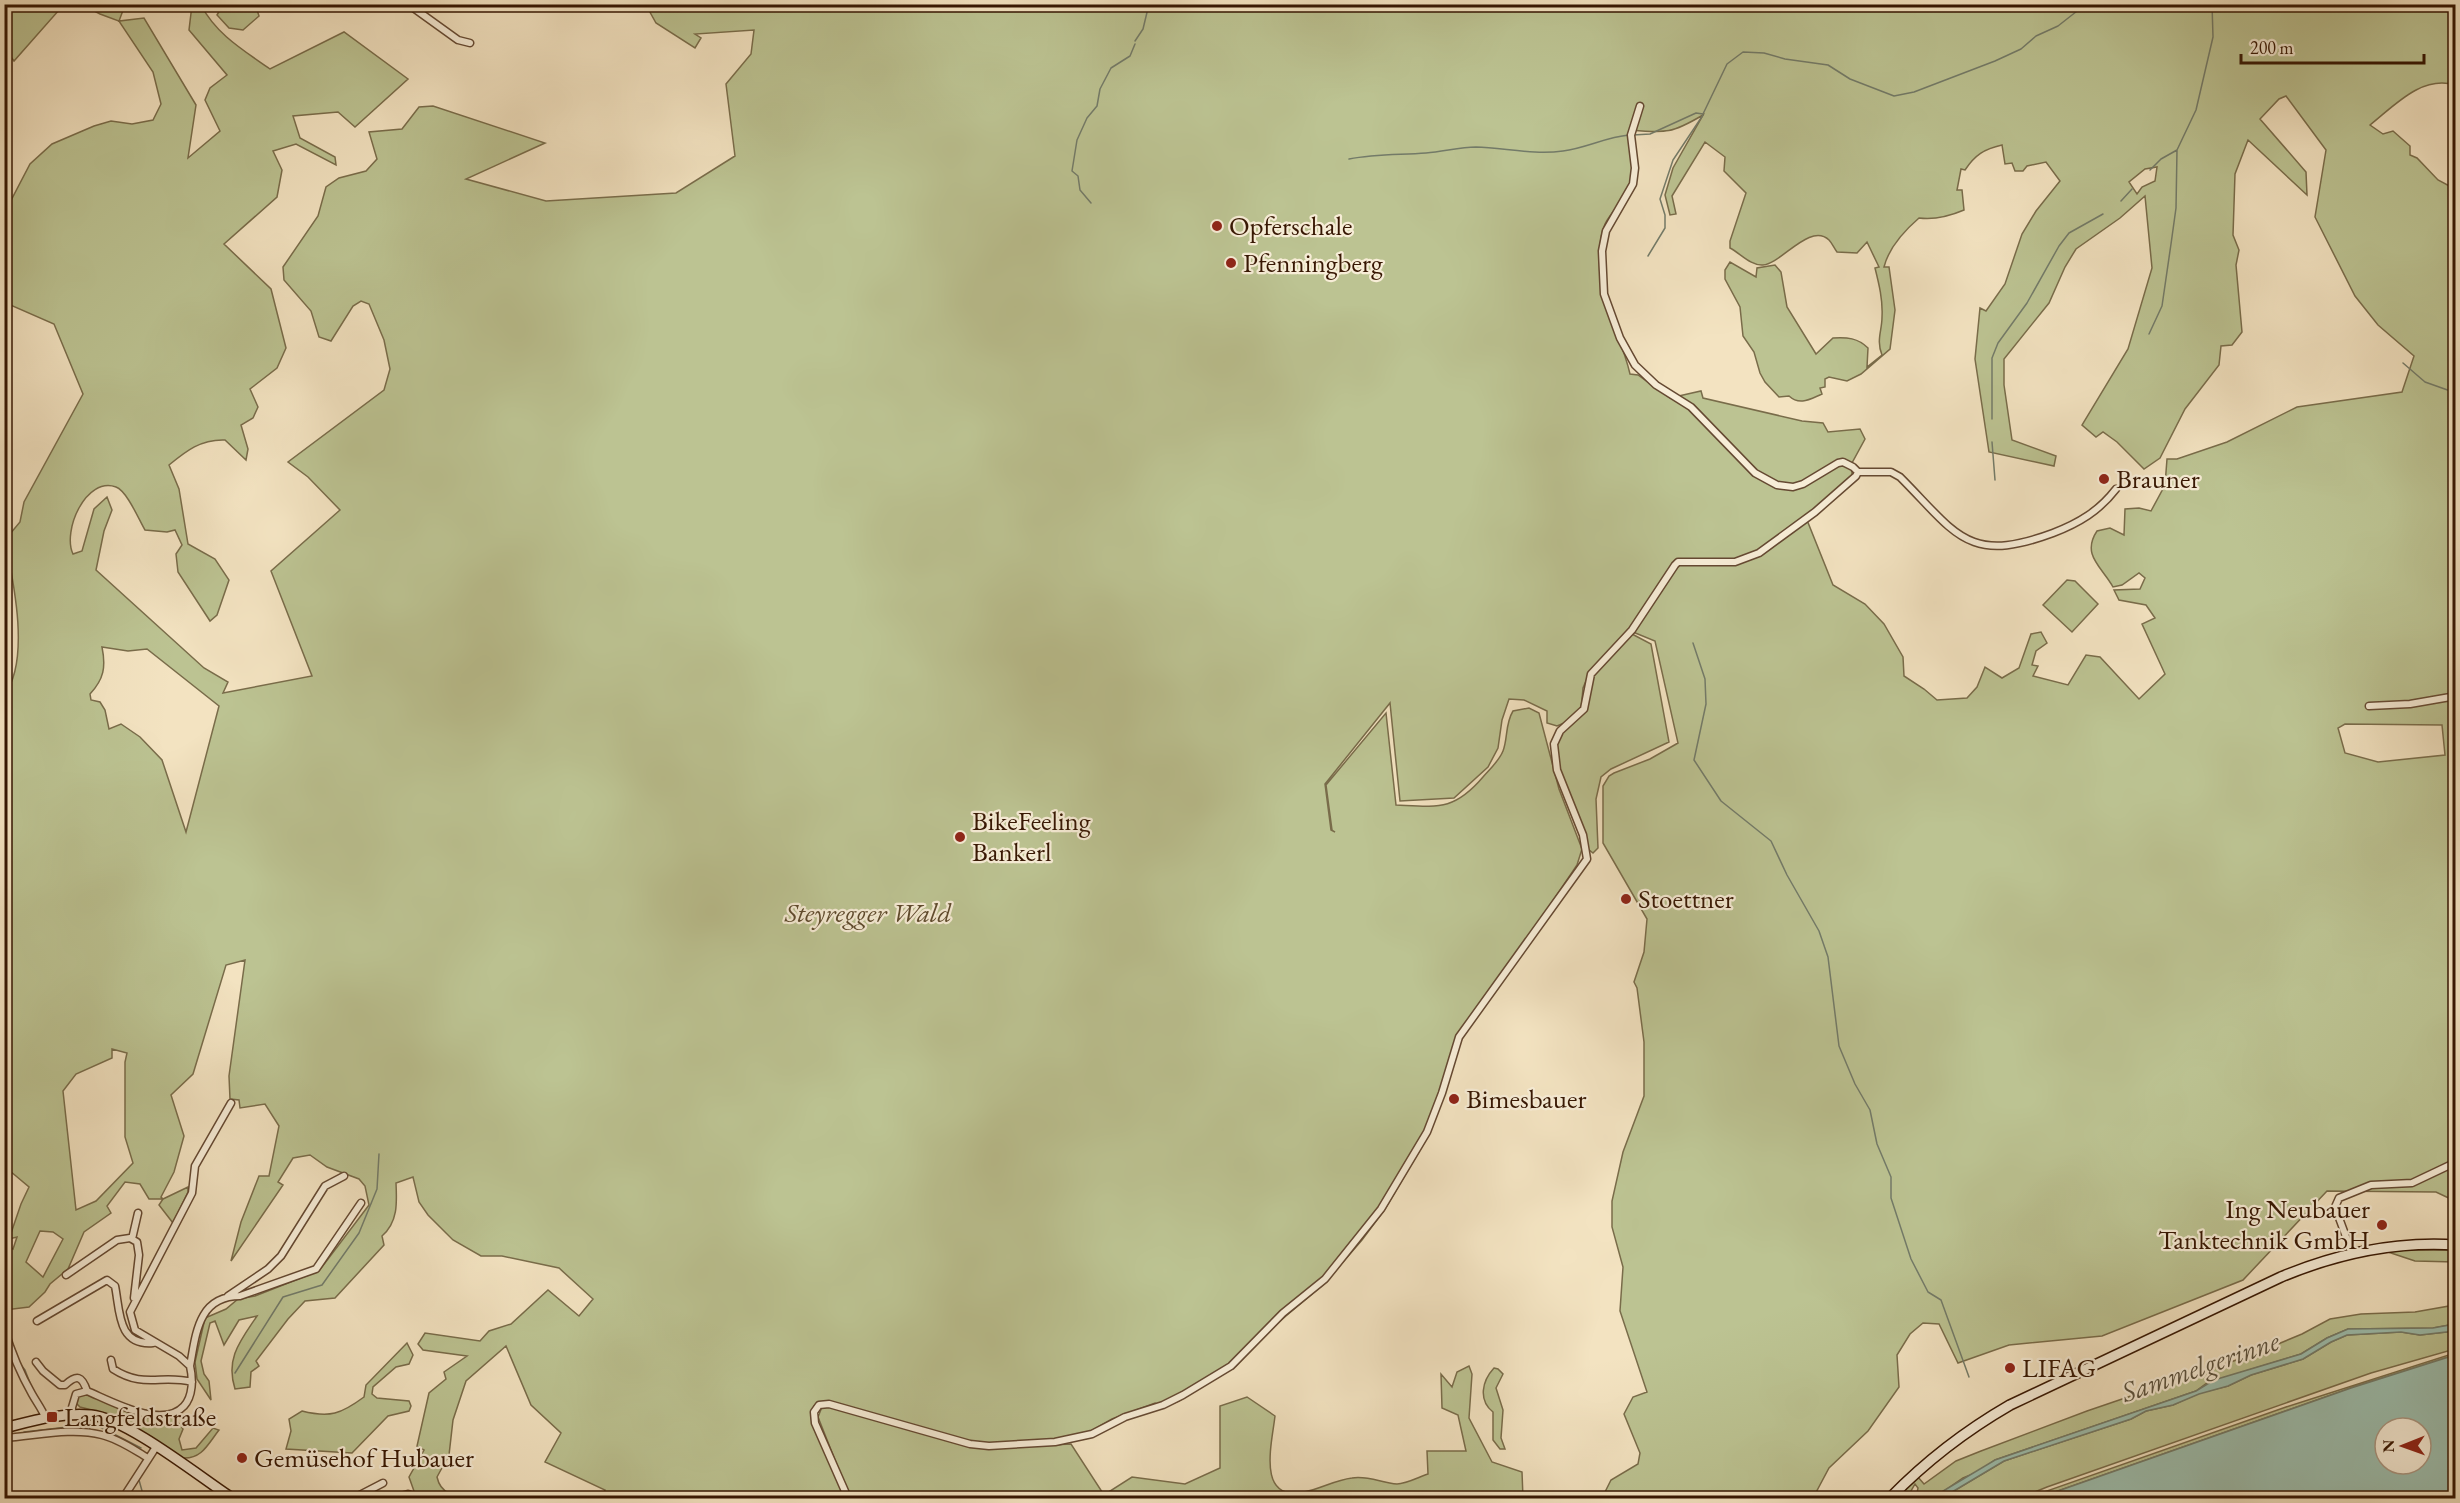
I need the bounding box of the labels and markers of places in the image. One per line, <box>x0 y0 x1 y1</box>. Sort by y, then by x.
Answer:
place label: Opferschale <box>1229 208 1352 243</box>
marker: Opferschale <box>1210 219 1224 233</box>
place label: Pfenningberg <box>1243 245 1383 280</box>
marker: Pfenningberg <box>1224 256 1238 270</box>
place label: Brauner <box>2116 461 2200 496</box>
marker: Brauner <box>2097 472 2111 486</box>
place label: BikeFeeling Bankerl <box>972 803 1091 869</box>
marker: BikeFeeling Bankerl <box>953 830 967 844</box>
place label: Stoettner <box>1638 881 1734 916</box>
marker: Stoettner <box>1619 892 1633 906</box>
place label: Bimesbauer <box>1466 1081 1587 1116</box>
marker: Bimesbauer <box>1447 1092 1461 1106</box>
place label: Ing Neubauer Tanktechnik GmbH <box>2158 1191 2370 1257</box>
marker: Ing Neubauer Tanktechnik GmbH <box>2375 1218 2389 1232</box>
place label: LIFAG <box>2022 1350 2096 1385</box>
marker: LIFAG <box>2003 1361 2017 1375</box>
place label: Langfeldstraße <box>64 1399 216 1434</box>
marker: Langfeldstraße <box>45 1410 59 1424</box>
place label: Gemüsehof Hubauer <box>254 1440 474 1475</box>
marker: Gemüsehof Hubauer <box>235 1451 249 1465</box>

